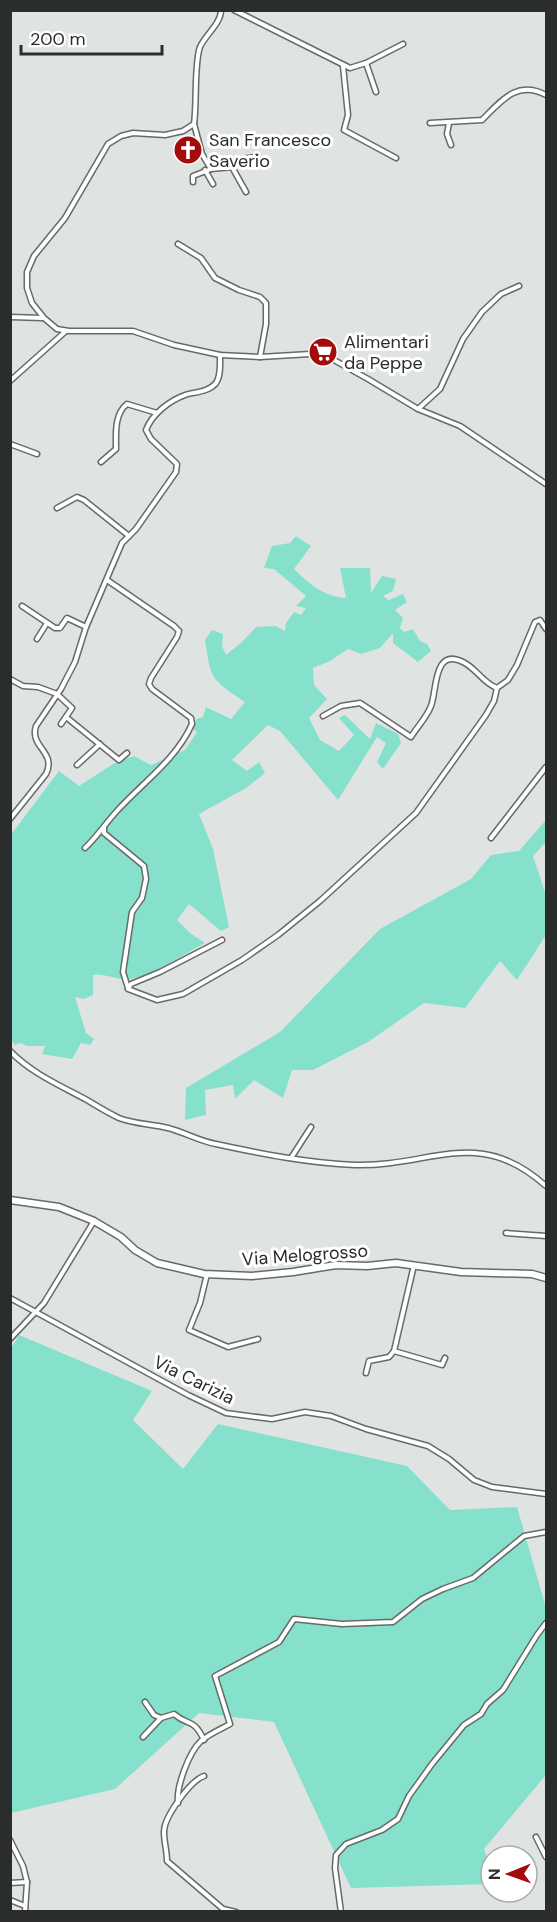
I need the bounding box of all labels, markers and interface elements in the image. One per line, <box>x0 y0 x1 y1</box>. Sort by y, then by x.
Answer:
scale bar <box>21 18 162 56</box>
text: 200 m <box>30 27 86 51</box>
place label: San Francesco Saverio <box>209 128 331 173</box>
church icon: San Francesco Saverio <box>172 134 204 166</box>
place label: Alimentari da Peppe <box>344 330 429 375</box>
supermarket icon: Alimentari da Peppe <box>307 336 339 368</box>
street label: Via Melogrosso <box>241 1239 369 1271</box>
street label: Via Carizia <box>150 1350 238 1410</box>
north arrow <box>479 1844 539 1904</box>
text: N <box>484 1868 505 1880</box>

